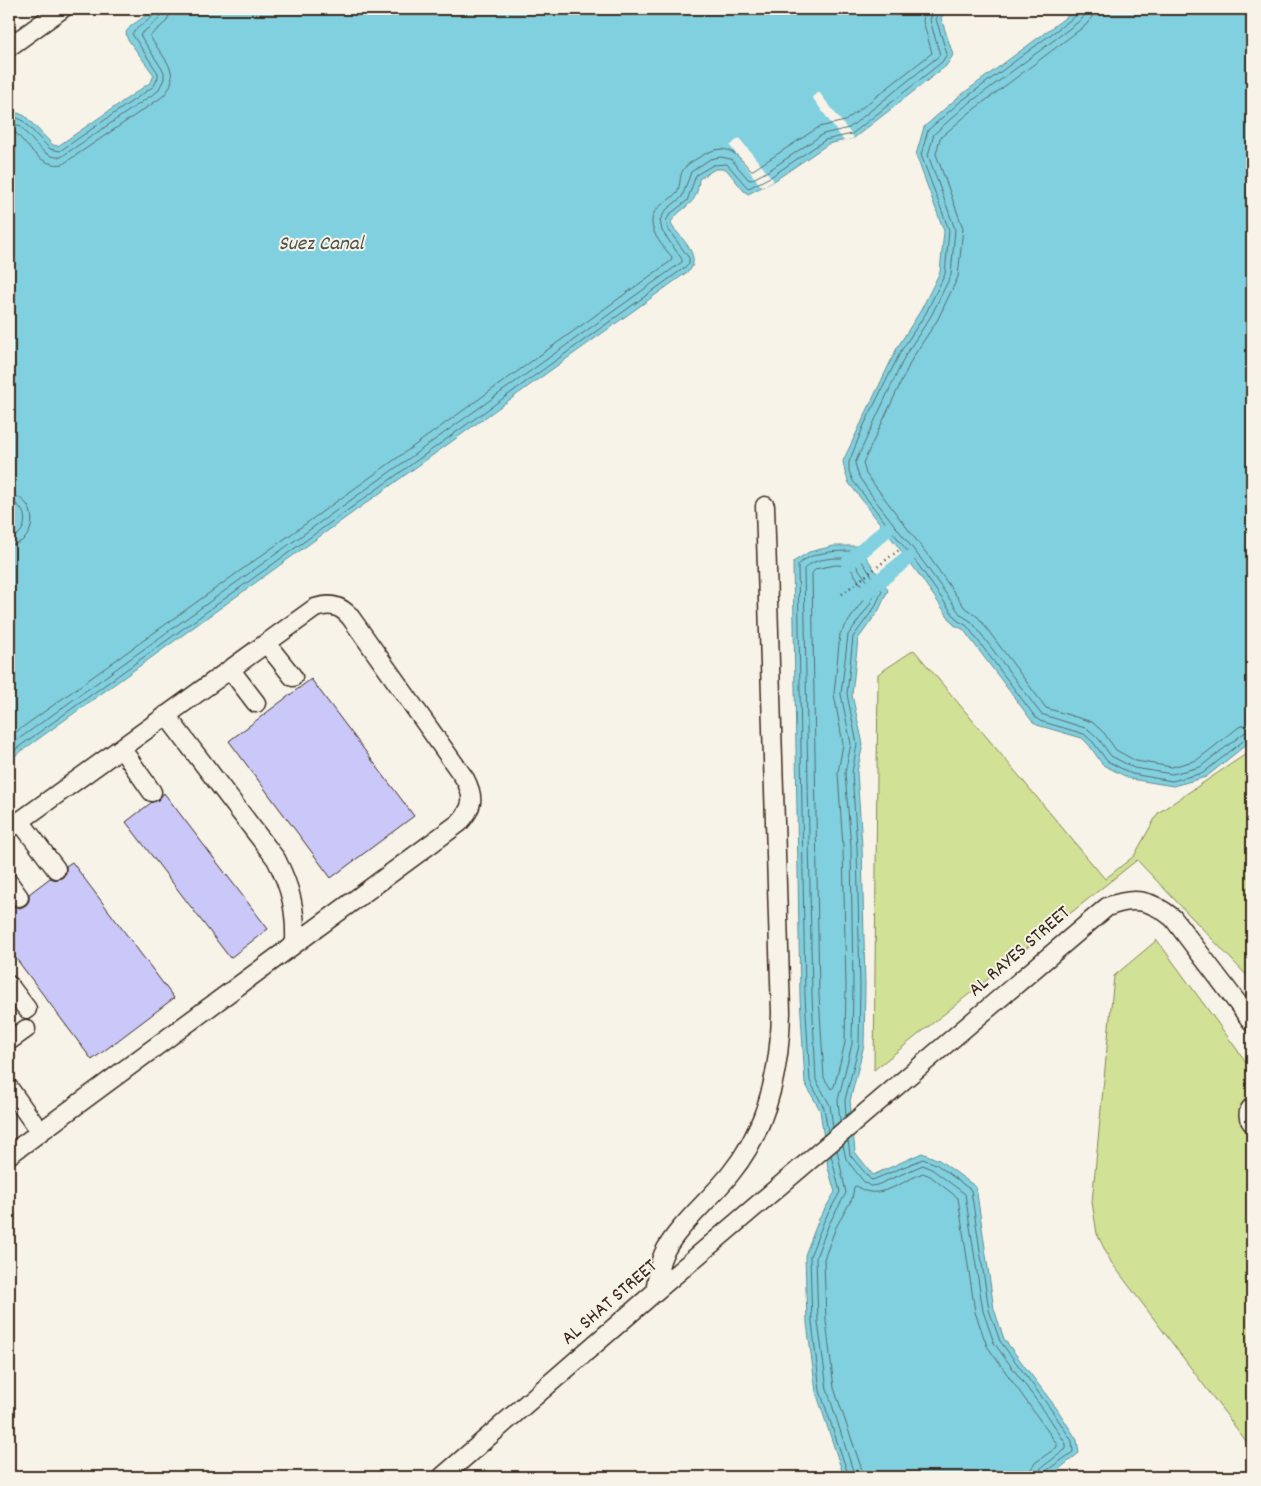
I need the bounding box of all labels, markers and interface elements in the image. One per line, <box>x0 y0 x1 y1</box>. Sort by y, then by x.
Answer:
water label: Suez Canal <box>278 230 366 260</box>
street label: AL RAYES STREET <box>963 900 1077 1004</box>
street label: AL SHAT STREET <box>556 1253 664 1353</box>

